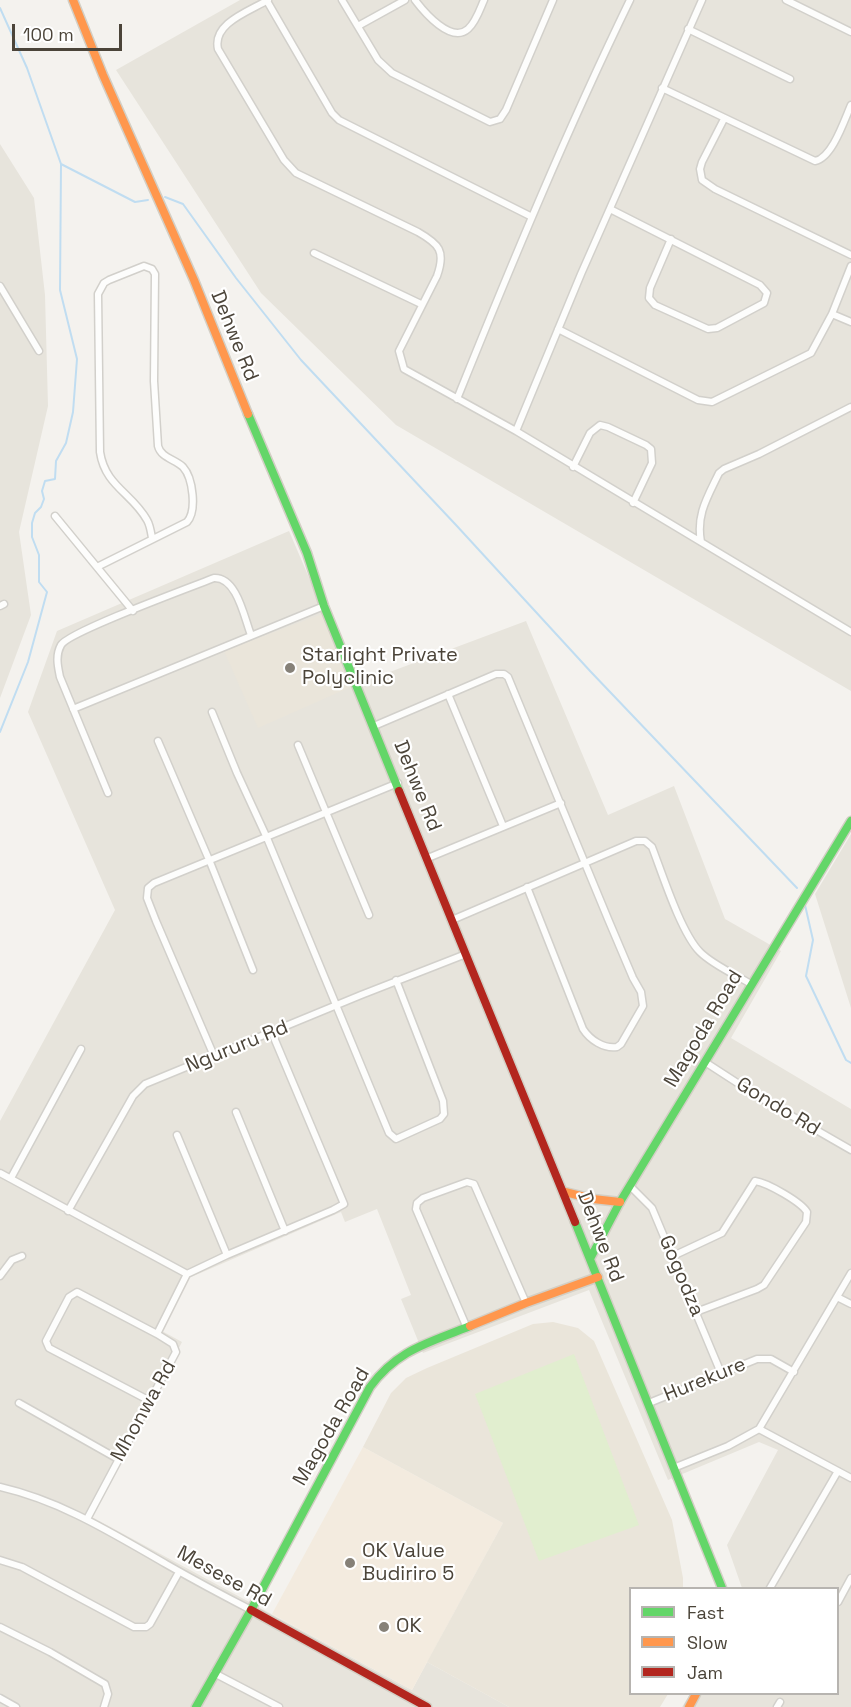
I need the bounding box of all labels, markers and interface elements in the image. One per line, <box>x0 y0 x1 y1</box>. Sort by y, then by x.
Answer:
scale bar <box>15 12 124 50</box>
text: 100 m <box>23 23 74 46</box>
street label: Dehwe Rd <box>205 287 263 385</box>
place label: Starlight Private Polyclinic <box>302 644 458 691</box>
marker: Starlight Private Polyclinic <box>283 661 297 675</box>
street label: Dehwe Rd <box>388 737 446 835</box>
street label: Magoda Road <box>660 966 748 1092</box>
street label: Ngururu Rd <box>182 1016 292 1078</box>
street label: Gondo Rd <box>732 1073 824 1141</box>
street label: Dehwe Rd <box>572 1188 628 1286</box>
street label: Gogodza <box>653 1232 709 1320</box>
street label: Hurekure <box>660 1353 750 1407</box>
street label: Mhonwa Rd <box>106 1356 182 1466</box>
street label: Magoda Road <box>289 1364 375 1490</box>
place label: OK Value Budiriro 5 <box>362 1540 454 1587</box>
street label: Mesese Rd <box>172 1541 276 1613</box>
marker: OK Value Budiriro 5 <box>343 1556 357 1570</box>
legend <box>629 1587 839 1695</box>
text: Fast <box>687 1601 724 1624</box>
place label: OK <box>396 1615 422 1639</box>
marker: OK <box>377 1620 391 1634</box>
text: Slow <box>687 1631 728 1654</box>
text: Jam <box>687 1661 723 1684</box>

